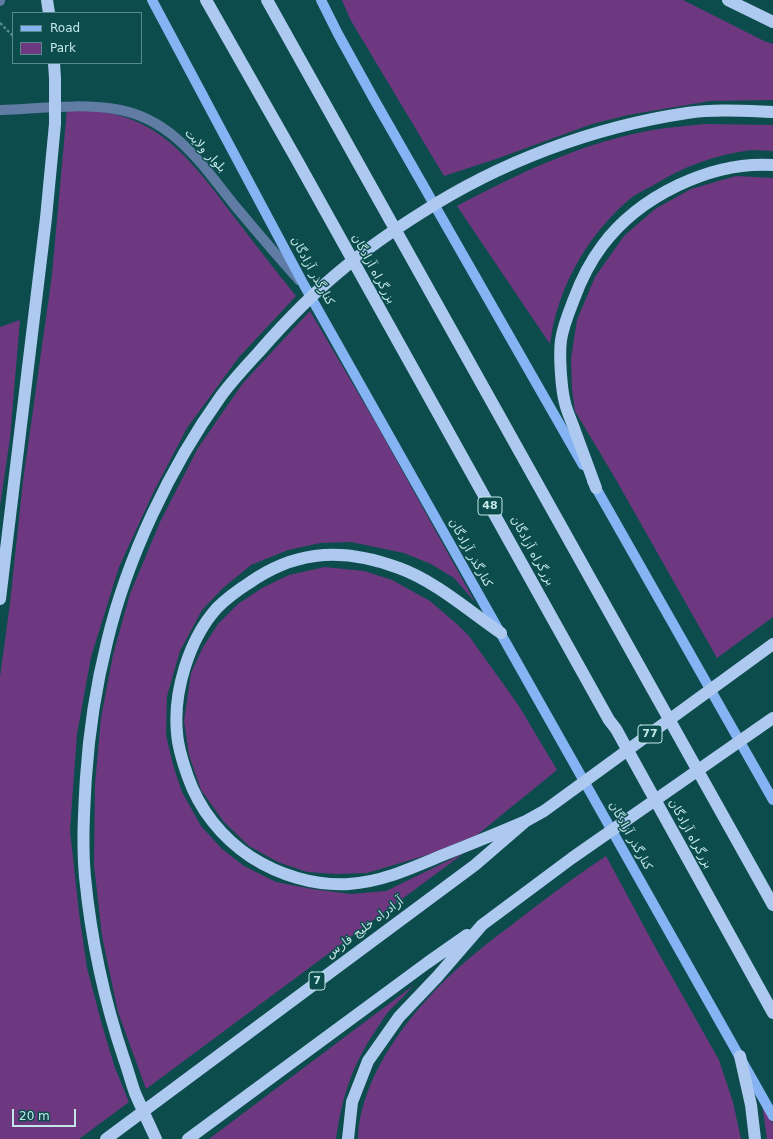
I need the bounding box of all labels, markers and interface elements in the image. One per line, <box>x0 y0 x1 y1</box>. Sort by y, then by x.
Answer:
legend <box>12 12 142 64</box>
text: Road <box>50 21 80 35</box>
text: Park <box>50 41 76 55</box>
street label: بلوار ولایت <box>181 126 229 176</box>
street label: بزرگراه آزادگان <box>348 232 398 306</box>
street label: کنارگذر آزادگان <box>287 234 337 308</box>
road number: 48 <box>478 497 502 515</box>
street label: بزرگراه آزادگان <box>507 514 557 588</box>
street label: کنارگذر آزادگان <box>445 516 495 590</box>
road number: 77 <box>638 725 662 743</box>
street label: بزرگراه آزادگان <box>665 797 715 871</box>
street label: کنارگذر آزادگان <box>605 799 655 873</box>
street label: آزادراه خلیج فارس <box>323 894 407 962</box>
road number: 7 <box>309 972 325 990</box>
scale bar <box>14 1101 78 1127</box>
text: 20 m <box>19 1109 50 1123</box>

